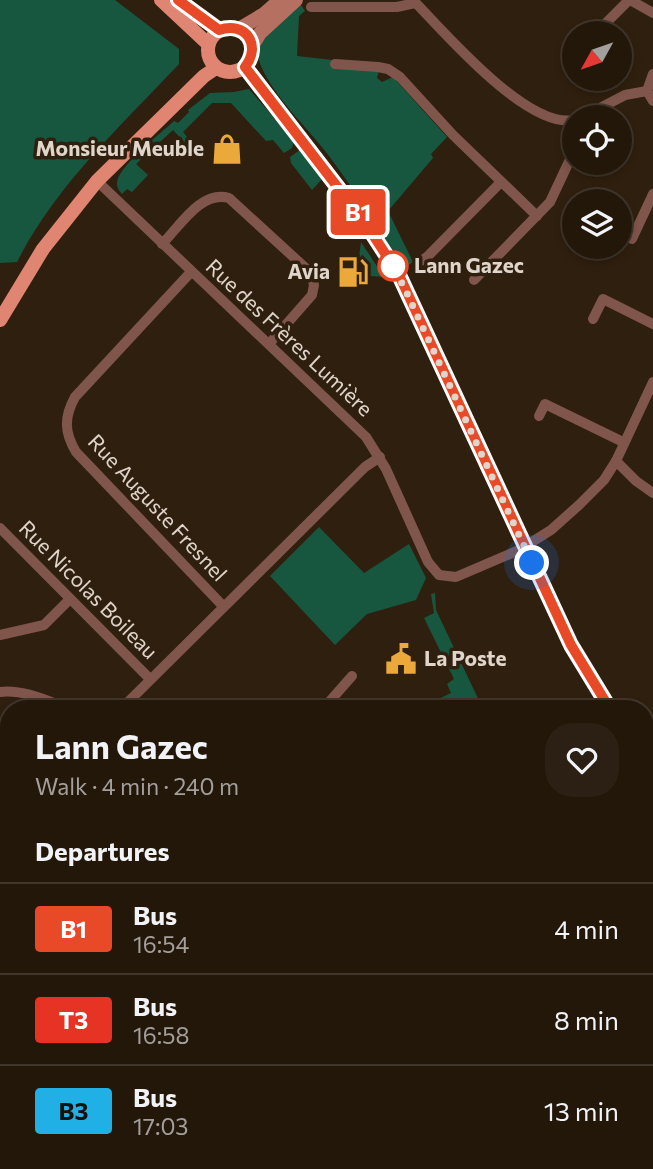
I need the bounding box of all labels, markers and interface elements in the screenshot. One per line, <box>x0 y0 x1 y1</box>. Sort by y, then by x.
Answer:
north arrow <box>562 21 632 91</box>
map controls <box>562 21 632 259</box>
button: locate <box>562 105 632 175</box>
shop icon: Monsieur Meuble <box>210 132 244 166</box>
place label: Monsieur Meuble <box>36 135 204 160</box>
line badge: B1 <box>326 189 390 235</box>
button: layers <box>562 189 632 259</box>
text: B1 <box>345 197 371 226</box>
marker: Lann Gazec <box>378 251 408 281</box>
place label: Lann Gazec <box>414 252 524 277</box>
street label: Rue des Frères Lumière <box>202 253 379 421</box>
fuel station icon: Avia <box>336 255 370 289</box>
place label: Avia <box>288 258 330 283</box>
street label: Rue Auguste Fresnel <box>84 428 233 586</box>
street label: Rue Nicolas Boileau <box>15 515 163 663</box>
your location <box>514 545 549 580</box>
public building icon: La Poste <box>384 642 418 676</box>
place label: La Poste <box>424 645 506 670</box>
button: heart <box>545 723 619 797</box>
text: Lann Gazec <box>35 725 208 766</box>
text: Walk · 4 min · 240 m <box>35 772 239 800</box>
text: Departures <box>35 835 170 866</box>
text: Bus <box>133 899 177 930</box>
text: 4 min <box>554 913 619 944</box>
text: B1 <box>60 914 87 943</box>
text: 16:54 <box>133 930 189 958</box>
text: Bus <box>133 990 177 1021</box>
text: 8 min <box>554 1004 619 1035</box>
text: T3 <box>59 1005 88 1034</box>
text: 16:58 <box>133 1021 189 1049</box>
text: Bus <box>133 1081 177 1112</box>
text: 13 min <box>544 1095 619 1126</box>
text: B3 <box>59 1096 88 1125</box>
text: 17:03 <box>133 1112 188 1140</box>

